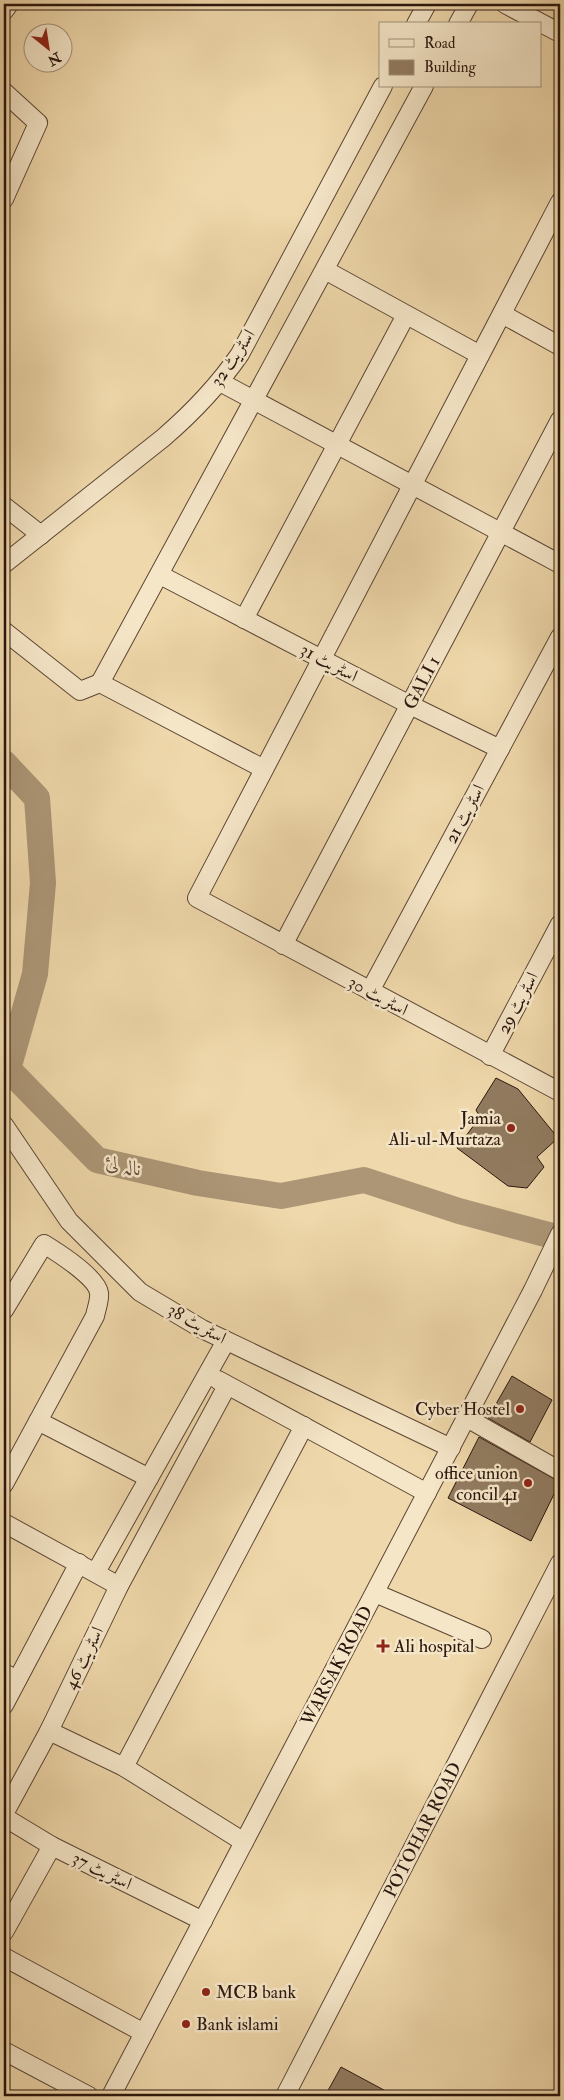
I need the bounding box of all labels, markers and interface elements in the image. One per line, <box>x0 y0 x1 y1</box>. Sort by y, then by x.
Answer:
north arrow <box>22 22 72 72</box>
legend <box>379 22 542 88</box>
text: Road <box>424 34 456 53</box>
text: N <box>44 48 65 70</box>
text: Building <box>424 58 476 77</box>
street label: اسٹریٹ 32 <box>205 325 261 391</box>
street label: اسٹریٹ 31 <box>296 638 362 688</box>
street label: GALI 1 <box>398 652 446 714</box>
street label: اسٹریٹ 21 <box>440 780 490 848</box>
street label: اسٹریٹ 29 <box>492 968 544 1038</box>
street label: اسٹریٹ 30 <box>344 971 412 1021</box>
place label: Jamia Ali-ul-Murtaza <box>388 1107 502 1151</box>
marker: Jamia Ali-ul-Murtaza <box>505 1122 517 1134</box>
water label: نالہ لئ <box>102 1150 144 1182</box>
street label: اسٹریٹ 38 <box>163 1298 231 1350</box>
place label: Cyber Hostel <box>415 1398 510 1421</box>
marker: Cyber Hostel <box>514 1403 526 1415</box>
place label: office union concil 41 <box>435 1462 518 1506</box>
marker: office union concil 41 <box>522 1477 534 1489</box>
street label: WARSAK ROAD <box>295 1602 378 1731</box>
street label: اسٹریٹ 46 <box>59 1623 109 1693</box>
place label: Ali hospital <box>393 1635 475 1658</box>
marker: Ali hospital <box>376 1639 390 1653</box>
street label: POTOHAR ROAD <box>379 1758 467 1902</box>
street label: اسٹریٹ 37 <box>68 1847 136 1895</box>
place label: MCB bank <box>216 1981 297 2004</box>
marker: MCB bank <box>200 1986 212 1998</box>
place label: Bank islami <box>196 2013 279 2036</box>
marker: Bank islami <box>180 2018 192 2030</box>

